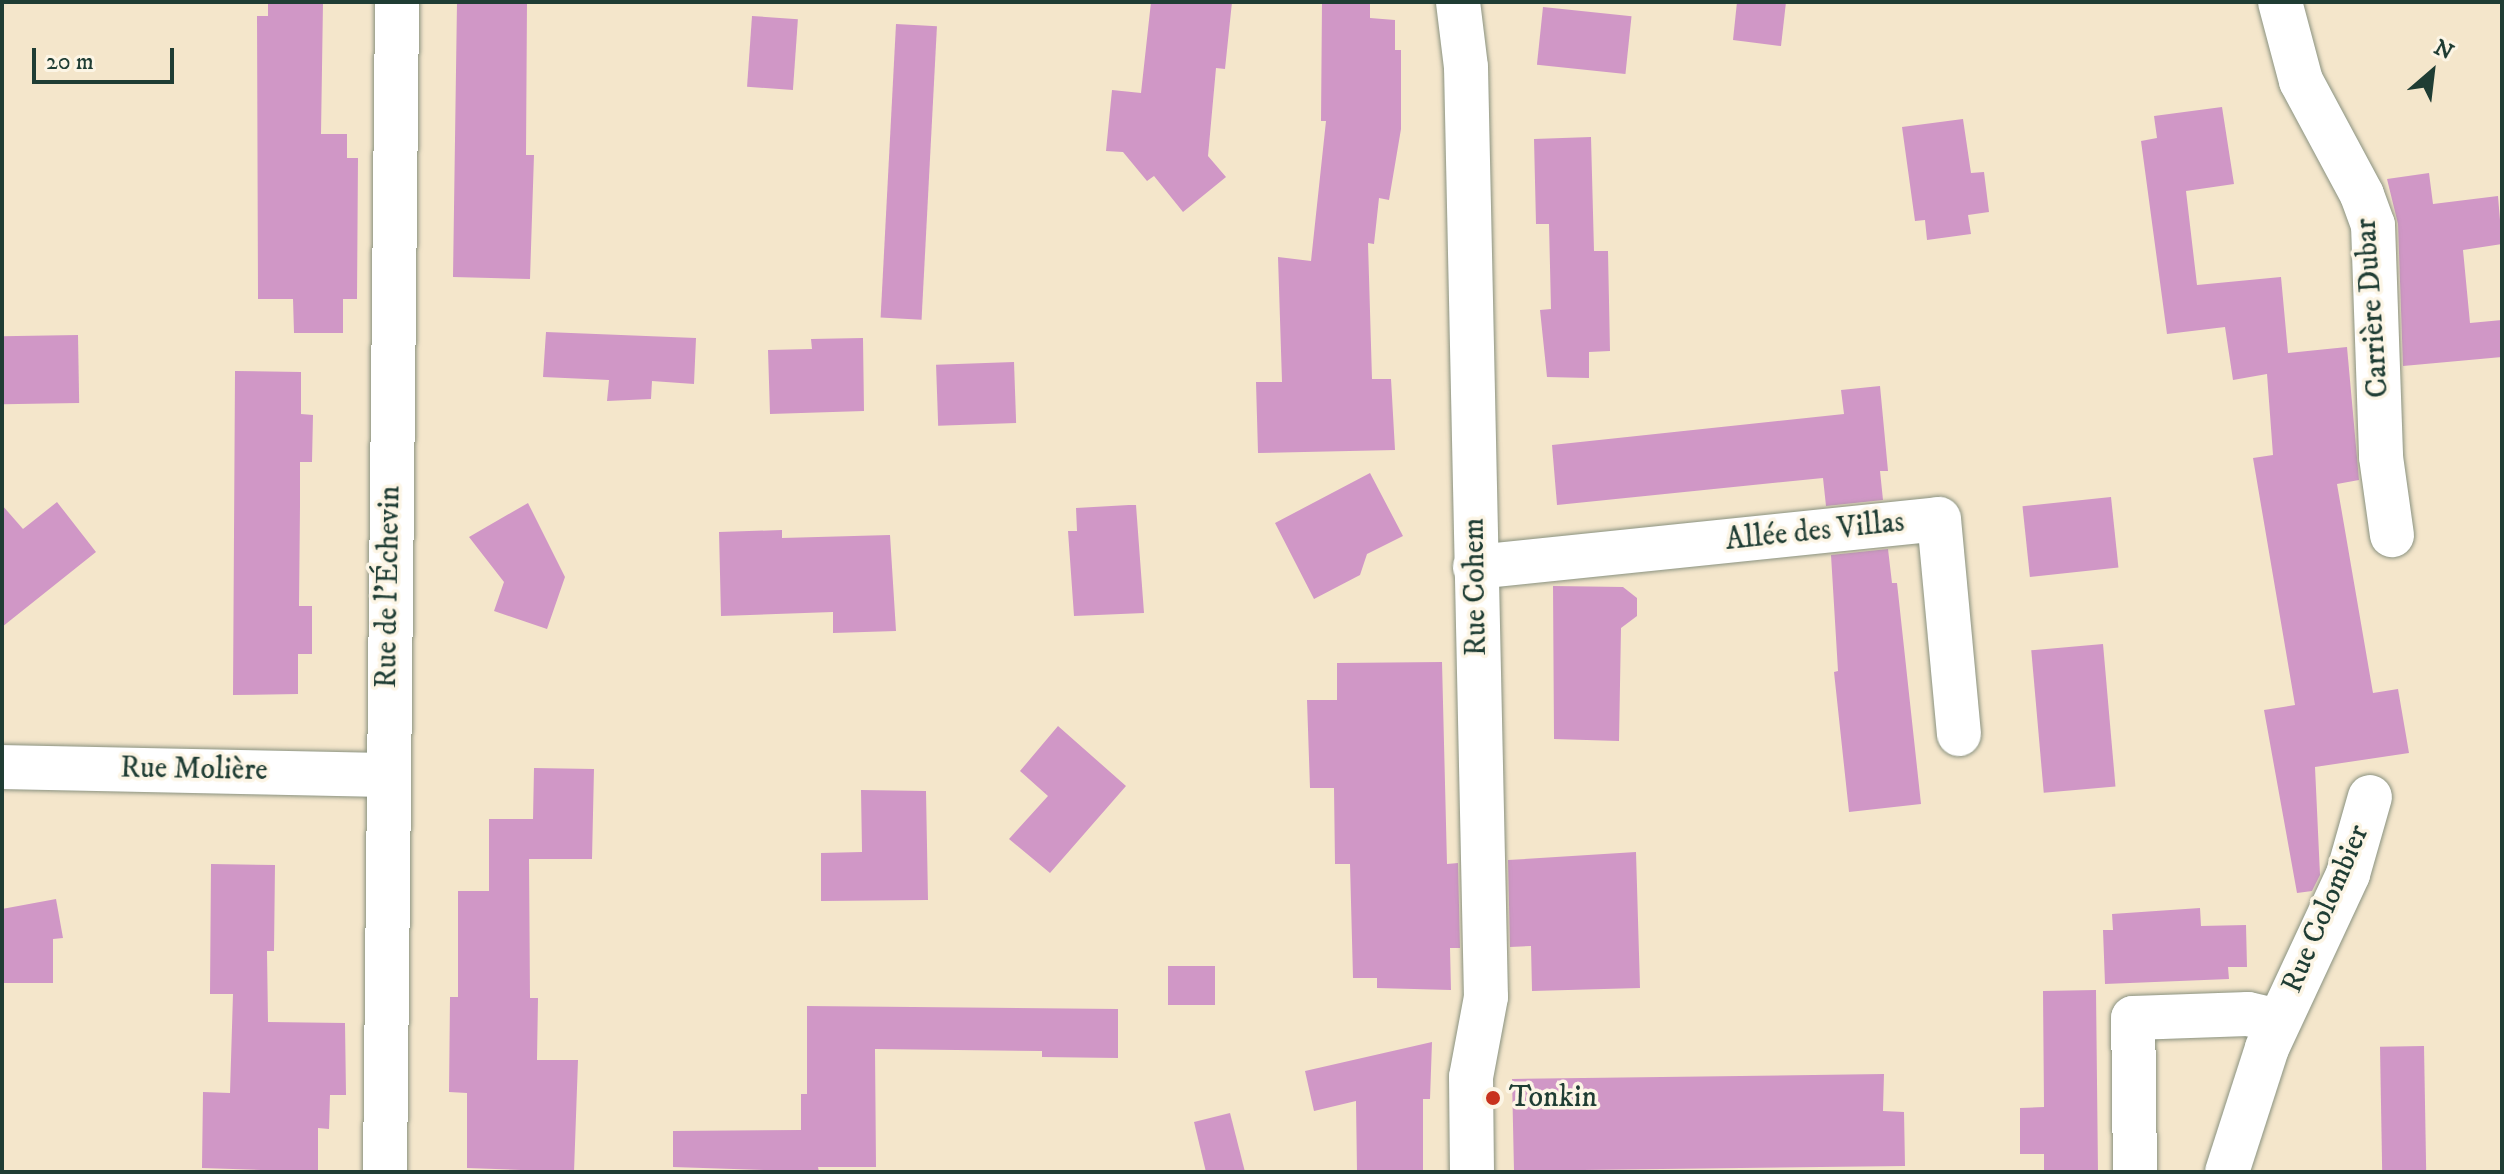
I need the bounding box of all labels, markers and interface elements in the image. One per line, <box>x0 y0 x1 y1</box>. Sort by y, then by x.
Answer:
scale bar <box>36 32 178 82</box>
north arrow <box>2392 32 2472 112</box>
text: N <box>2429 34 2458 67</box>
text: 20 m <box>46 47 94 77</box>
street label: Carrière Dubar <box>2349 217 2397 399</box>
street label: Rue de l'Échevin <box>369 485 409 689</box>
street label: Allée des Villas <box>1724 505 1906 559</box>
street label: Rue Cohem <box>1457 518 1495 656</box>
street label: Rue Molière <box>120 751 268 789</box>
street label: Rue Colombier <box>2274 820 2378 998</box>
place label: Tonkin <box>1509 1080 1597 1116</box>
marker: Tonkin <box>1484 1089 1502 1107</box>

